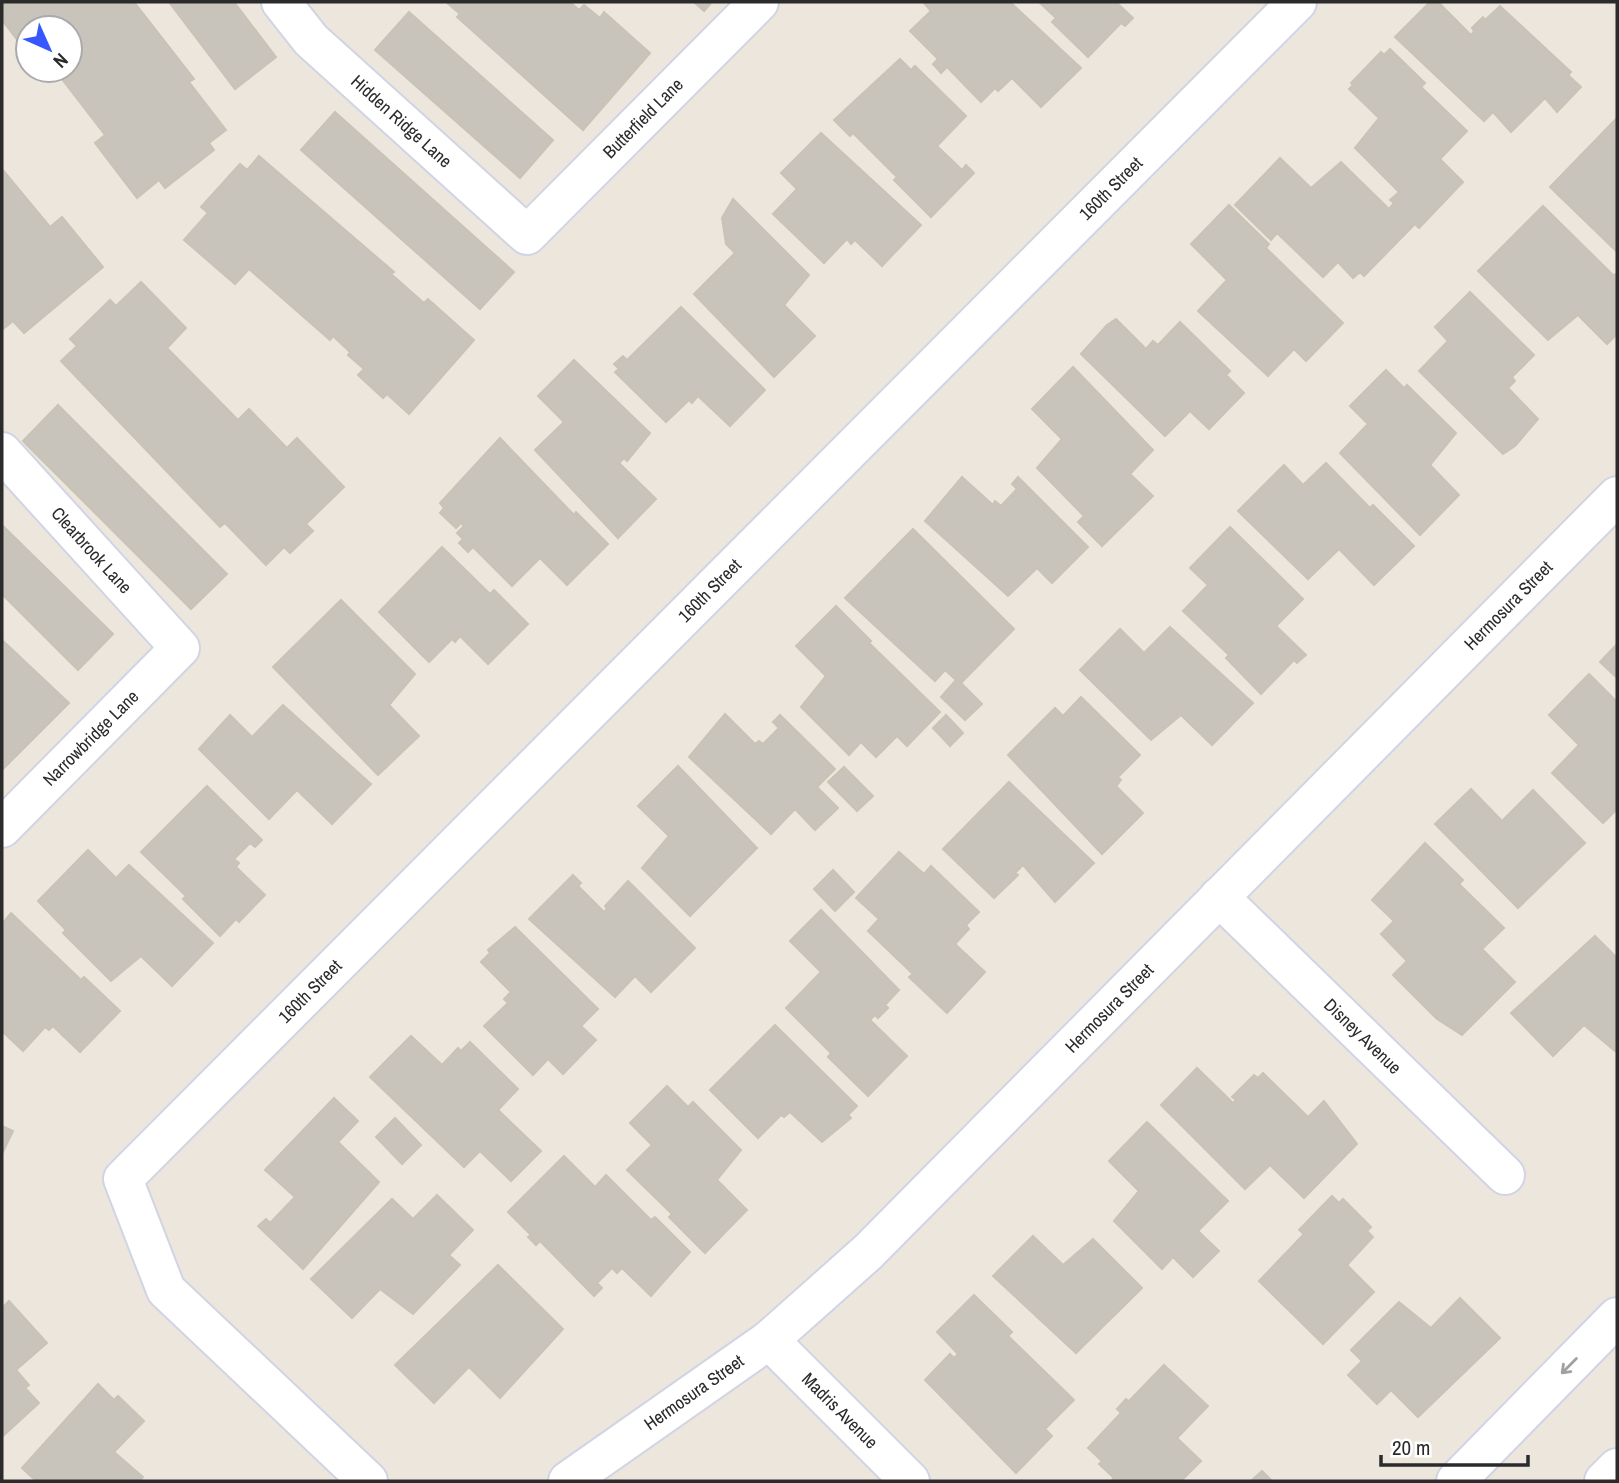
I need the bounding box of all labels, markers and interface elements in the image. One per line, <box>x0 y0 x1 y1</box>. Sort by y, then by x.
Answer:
north arrow <box>14 14 84 84</box>
text: N <box>48 48 74 74</box>
street label: Hidden Ridge Lane <box>346 69 458 173</box>
street label: Butterfield Lane <box>597 72 688 164</box>
street label: 160th Street <box>1073 151 1148 226</box>
street label: Clearbrook Lane <box>46 501 138 599</box>
street label: 160th Street <box>672 553 747 628</box>
street label: Hermosura Street <box>1458 555 1558 655</box>
street label: Narrowbridge Lane <box>37 684 144 791</box>
street label: 160th Street <box>272 954 347 1028</box>
street label: Hermosura Street <box>1059 958 1159 1058</box>
street label: Disney Avenue <box>1318 993 1407 1080</box>
street label: Hermosura Street <box>639 1348 749 1436</box>
one-way arrow <box>1561 1357 1578 1374</box>
street label: Madris Avenue <box>796 1367 884 1454</box>
scale bar <box>1381 1424 1528 1468</box>
text: 20 m <box>1392 1433 1430 1462</box>

